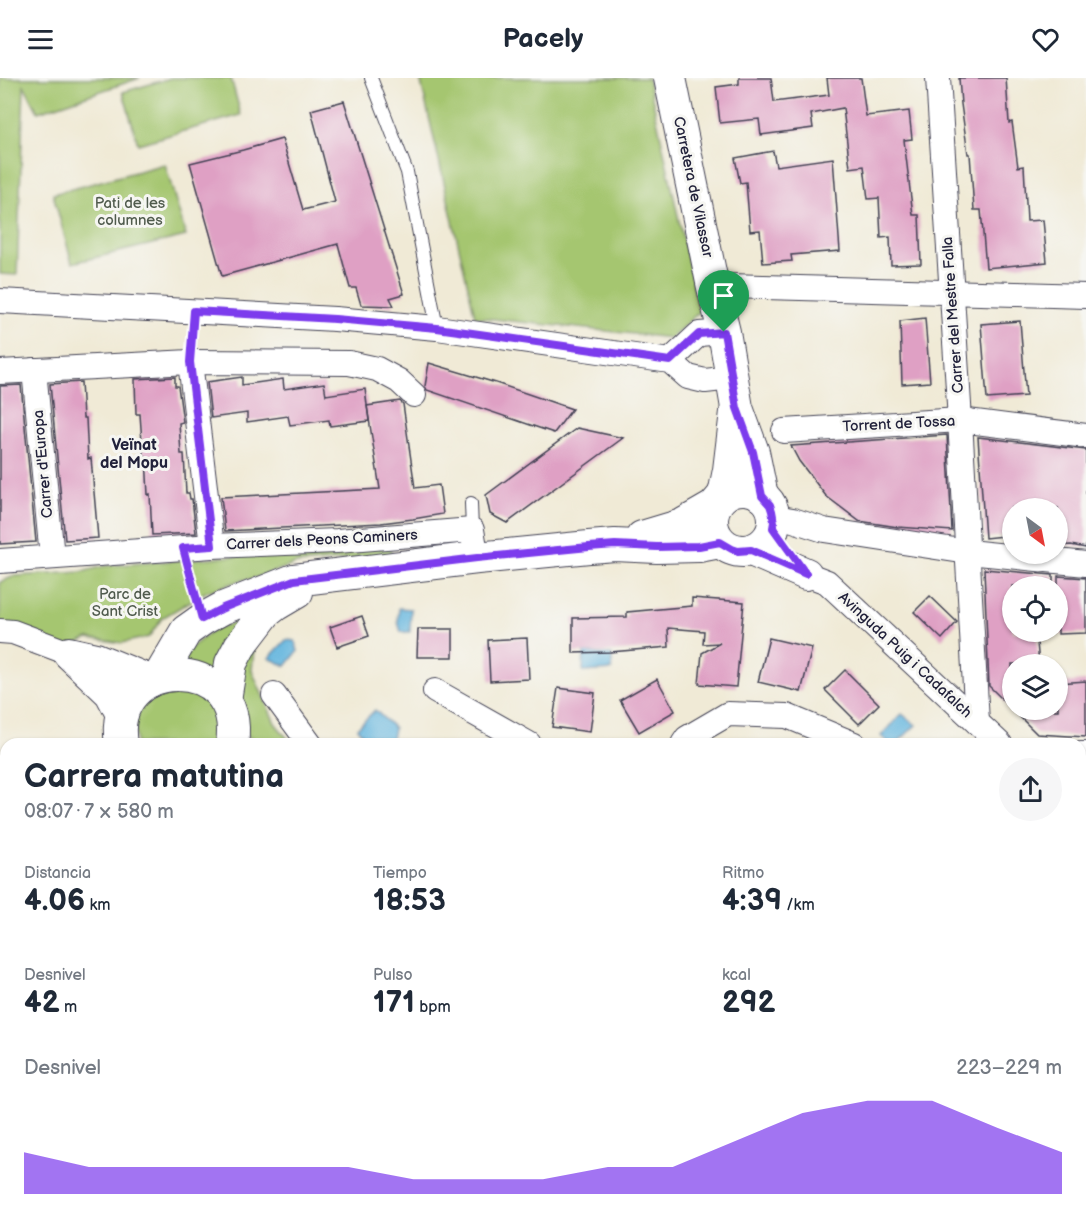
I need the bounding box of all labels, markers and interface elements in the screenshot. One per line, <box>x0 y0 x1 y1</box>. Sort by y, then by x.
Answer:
icon: menu <box>24 23 57 56</box>
text: Pacely <box>503 23 583 55</box>
icon: heart <box>1029 23 1062 56</box>
street label: Carretera de Vilassar <box>669 115 717 260</box>
park label: Pati de les columnes <box>95 194 166 230</box>
street label: Carrer del Mestre Falla <box>938 236 968 394</box>
pin <box>698 270 749 332</box>
icon: arrive <box>707 279 740 312</box>
street label: Carrer d'Europa <box>29 409 57 519</box>
street label: Torrent de Tossa <box>842 412 956 436</box>
district label: Veïnat del Mopu <box>100 436 168 473</box>
north arrow <box>1002 498 1068 564</box>
map controls <box>1002 498 1068 720</box>
street label: Carrer dels Peons Caminers <box>226 525 419 555</box>
button: locate <box>1002 576 1068 642</box>
park label: Parc de Sant Crist <box>92 585 159 621</box>
street label: Avinguda Puig i Cadafalch <box>834 588 976 722</box>
button: layers <box>1002 654 1068 720</box>
text: Carrera matutina <box>24 757 284 797</box>
button: share <box>999 758 1062 821</box>
text: 08:07 · 7 × 580 m <box>24 800 174 824</box>
text: Distancia <box>24 864 91 883</box>
text: Tiempo <box>373 864 427 883</box>
text: Ritmo <box>722 864 764 883</box>
text: 4.06 <box>24 883 85 919</box>
text: 18:53 <box>373 883 446 919</box>
text: 4:39 <box>722 883 782 919</box>
text: km <box>85 896 111 915</box>
text: /km <box>782 896 815 915</box>
text: Desnivel <box>24 966 86 985</box>
text: Pulso <box>373 966 413 985</box>
text: kcal <box>722 966 751 985</box>
text: 42 <box>24 985 60 1021</box>
text: 171 <box>373 985 415 1021</box>
text: 292 <box>722 985 776 1021</box>
text: m <box>60 998 77 1017</box>
text: bpm <box>415 998 451 1017</box>
text: Desnivel <box>24 1056 101 1080</box>
text: 223–229 m <box>956 1056 1062 1080</box>

